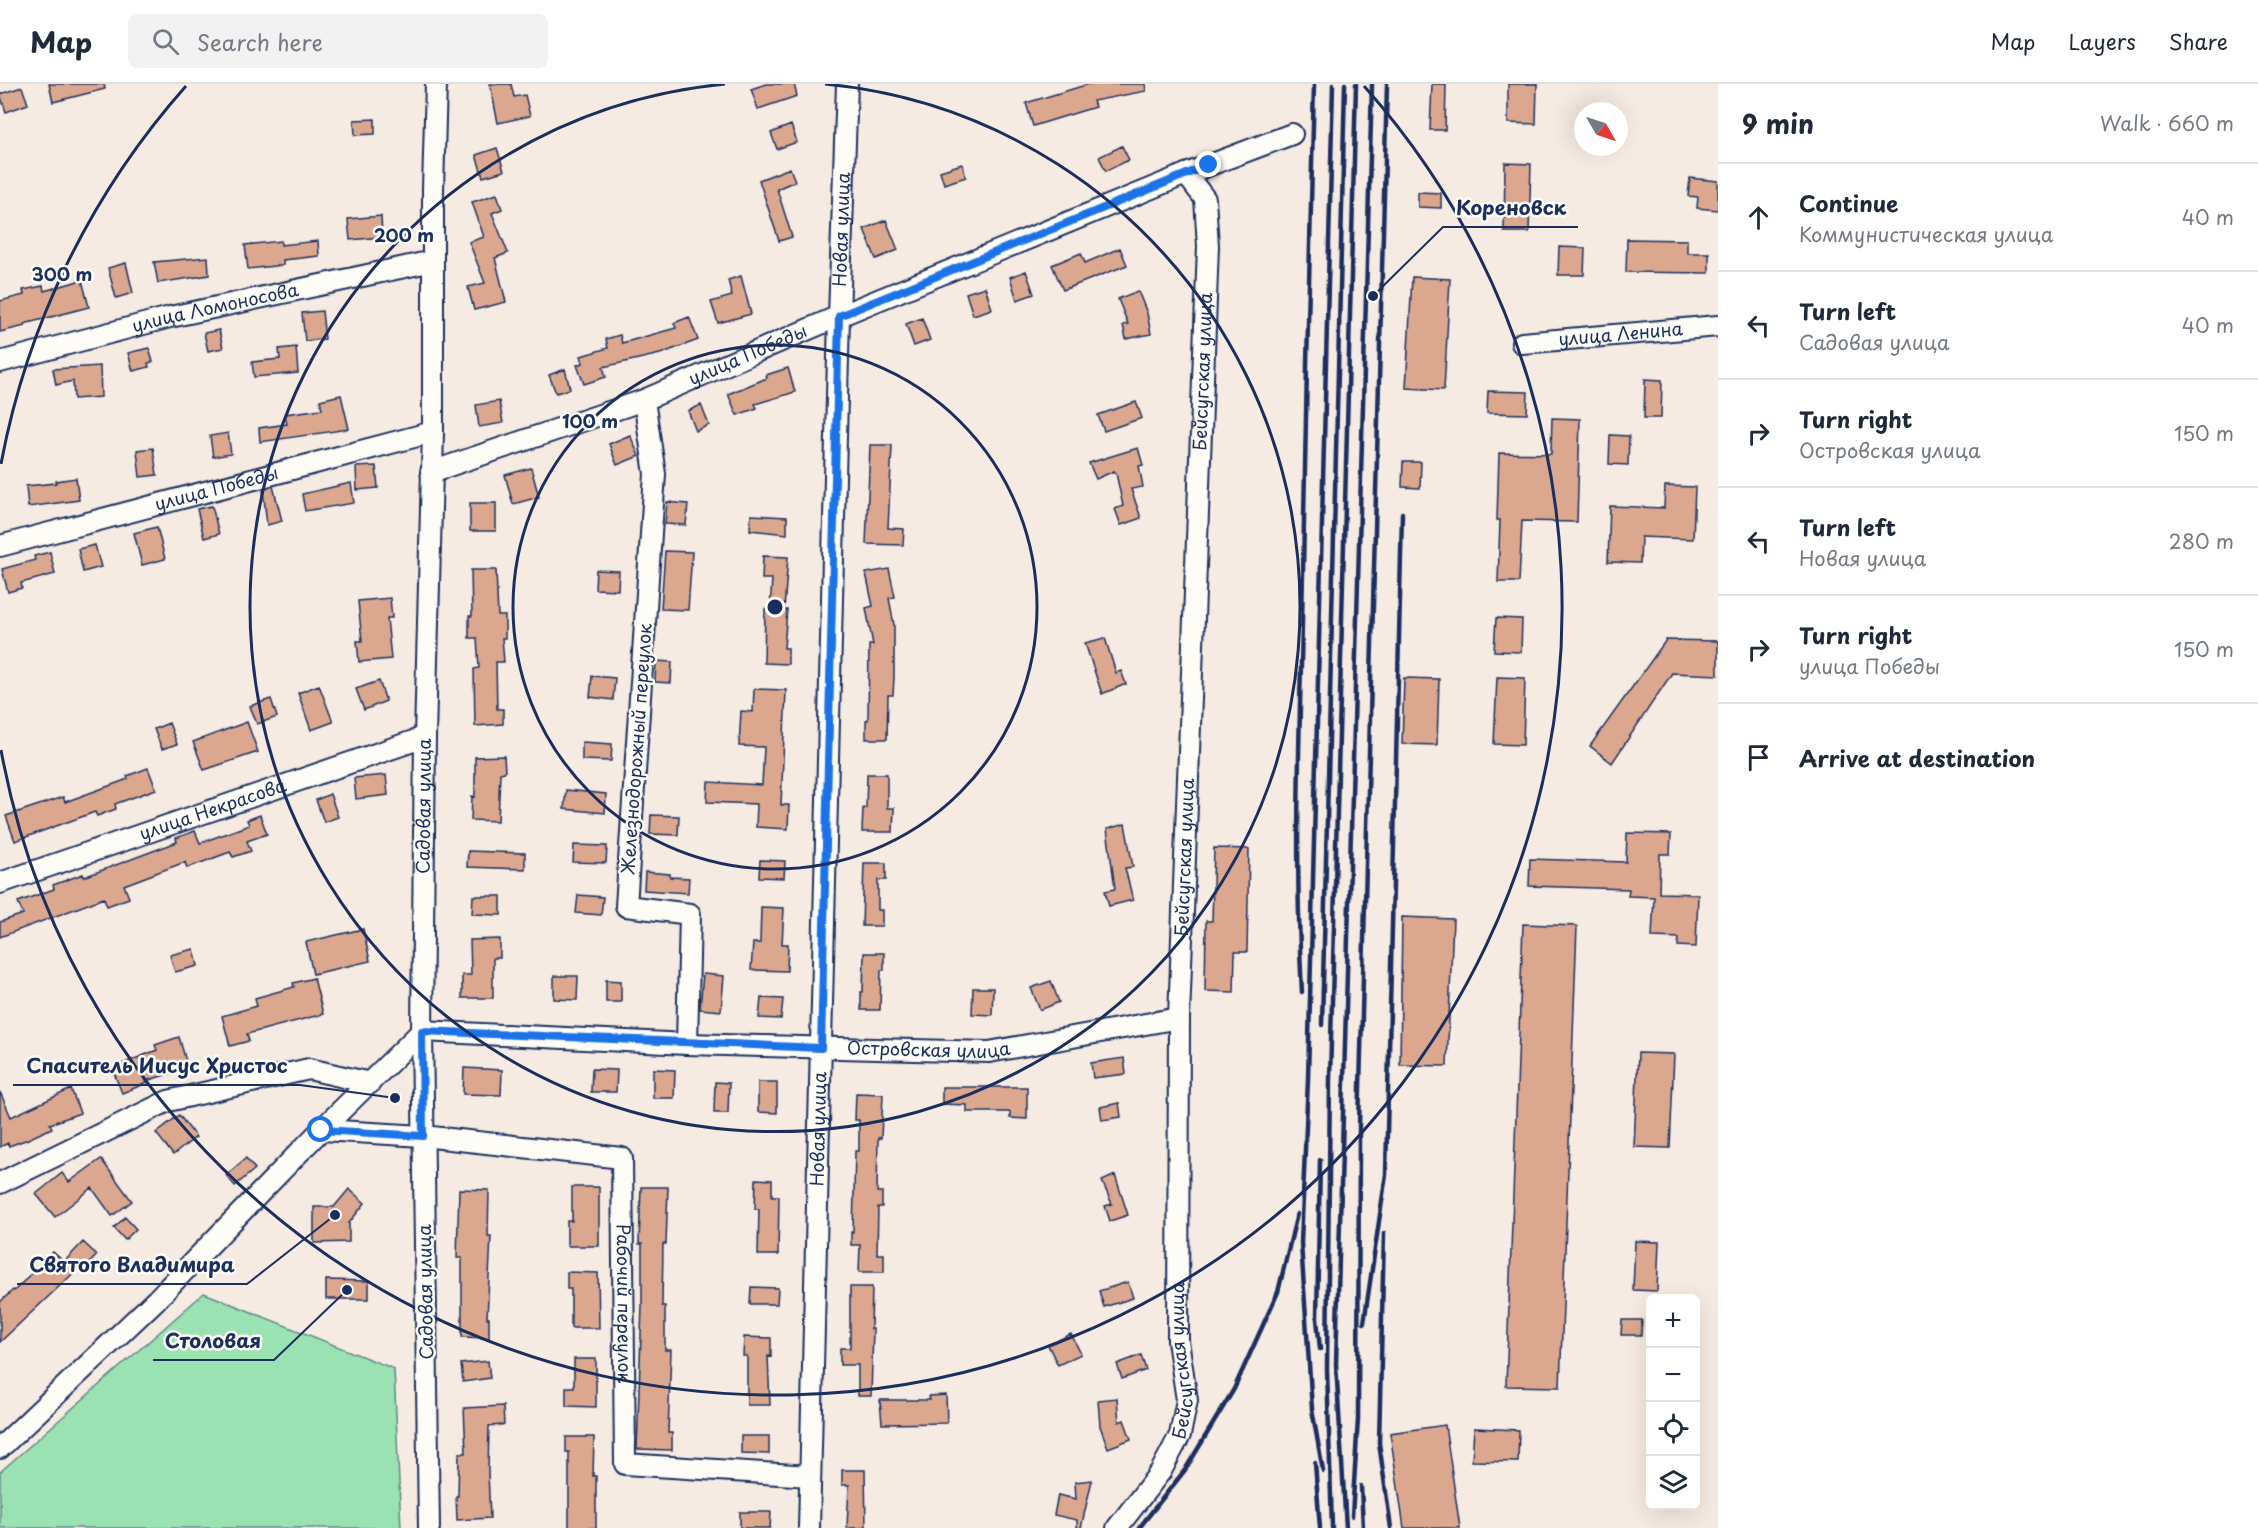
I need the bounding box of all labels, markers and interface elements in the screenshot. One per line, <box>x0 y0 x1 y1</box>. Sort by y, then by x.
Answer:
search box <box>128 14 548 68</box>
text: Map <box>30 20 92 63</box>
icon: search <box>149 25 182 58</box>
text: Search here <box>197 25 323 58</box>
text: Map <box>1991 25 2035 57</box>
text: Layers <box>2068 25 2136 57</box>
text: Share <box>2169 25 2228 57</box>
north arrow <box>1574 102 1628 156</box>
text: 9 min <box>1742 104 1814 143</box>
text: Walk · 660 m <box>2100 108 2234 138</box>
route end <box>1195 151 1221 177</box>
street label: Новая улица <box>825 171 856 287</box>
text: Continue <box>1799 186 1898 219</box>
callout: Кореновск <box>1443 189 1578 227</box>
text: Кореновск <box>1456 192 1567 222</box>
icon: ahead <box>1742 201 1775 234</box>
text: 40 m <box>2182 202 2234 232</box>
text: Коммунистическая улица <box>1799 219 2053 249</box>
text: 200 m <box>374 221 434 248</box>
text: 300 m <box>32 260 92 287</box>
street label: улица Ломоносова <box>129 275 301 339</box>
street label: Бейсугская улица <box>1185 291 1218 451</box>
text: Turn left <box>1799 294 1896 327</box>
icon: left <box>1742 309 1775 342</box>
text: 40 m <box>2182 310 2234 340</box>
street label: улица Ленина <box>1557 314 1685 352</box>
street label: улица Победы <box>684 316 811 391</box>
text: Садовая улица <box>1799 327 1949 357</box>
text: Turn right <box>1799 402 1912 435</box>
text: 100 m <box>562 407 618 434</box>
icon: right <box>1742 417 1775 450</box>
text: 150 m <box>2174 418 2234 448</box>
text: Островская улица <box>1799 435 1981 465</box>
street label: улица Победы <box>151 458 281 517</box>
text: Turn left <box>1799 510 1896 543</box>
icon: left <box>1742 525 1775 558</box>
text: 280 m <box>2169 526 2234 556</box>
text: Новая улица <box>1799 543 1926 573</box>
centre of rings <box>765 597 785 617</box>
text: Turn right <box>1799 618 1912 651</box>
street label: Железнодорожный переулок <box>613 622 658 876</box>
icon: right <box>1742 633 1775 666</box>
text: 150 m <box>2174 634 2234 664</box>
text: улица Победы <box>1799 651 1940 681</box>
street label: Садовая улица <box>409 737 437 874</box>
icon: arrive <box>1742 741 1775 774</box>
text: Arrive at destination <box>1799 741 2035 774</box>
street label: улица Некрасова <box>135 770 290 846</box>
street label: Бейсугская улица <box>1167 777 1200 937</box>
street label: Островская улица <box>847 1033 1013 1064</box>
callout: Спаситель Иисус Христос <box>13 1047 300 1085</box>
text: Спаситель Иисус Христос <box>26 1050 288 1080</box>
street label: Новая улица <box>802 1071 832 1187</box>
route start <box>307 1116 333 1142</box>
street label: Садовая улица <box>410 1223 439 1360</box>
street label: Рабочий переулок <box>611 1224 639 1384</box>
callout: Святого Владимира <box>17 1246 247 1284</box>
text: Святого Владимира <box>29 1249 235 1279</box>
street label: Бейсугская улица <box>1163 1281 1199 1441</box>
map controls <box>1646 1294 1700 1510</box>
button: + <box>1646 1294 1700 1348</box>
callout: Столовая <box>153 1322 274 1360</box>
text: Столовая <box>165 1325 261 1355</box>
button: − <box>1646 1348 1700 1402</box>
button: locate <box>1646 1402 1700 1456</box>
button: layers <box>1646 1456 1700 1510</box>

